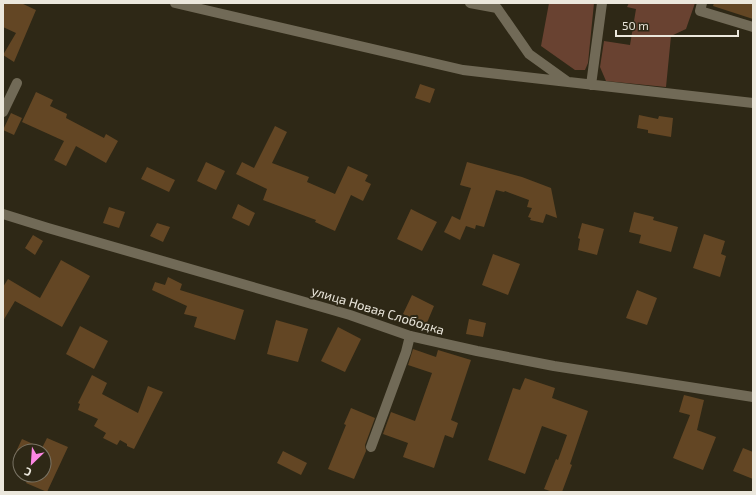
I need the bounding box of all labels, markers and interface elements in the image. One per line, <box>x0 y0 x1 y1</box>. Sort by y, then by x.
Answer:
scale bar <box>616 12 738 38</box>
text: 50 m <box>622 18 649 32</box>
street label: улица Новая Слободка <box>310 282 446 338</box>
north arrow <box>12 443 52 483</box>
text: С <box>21 465 33 480</box>

